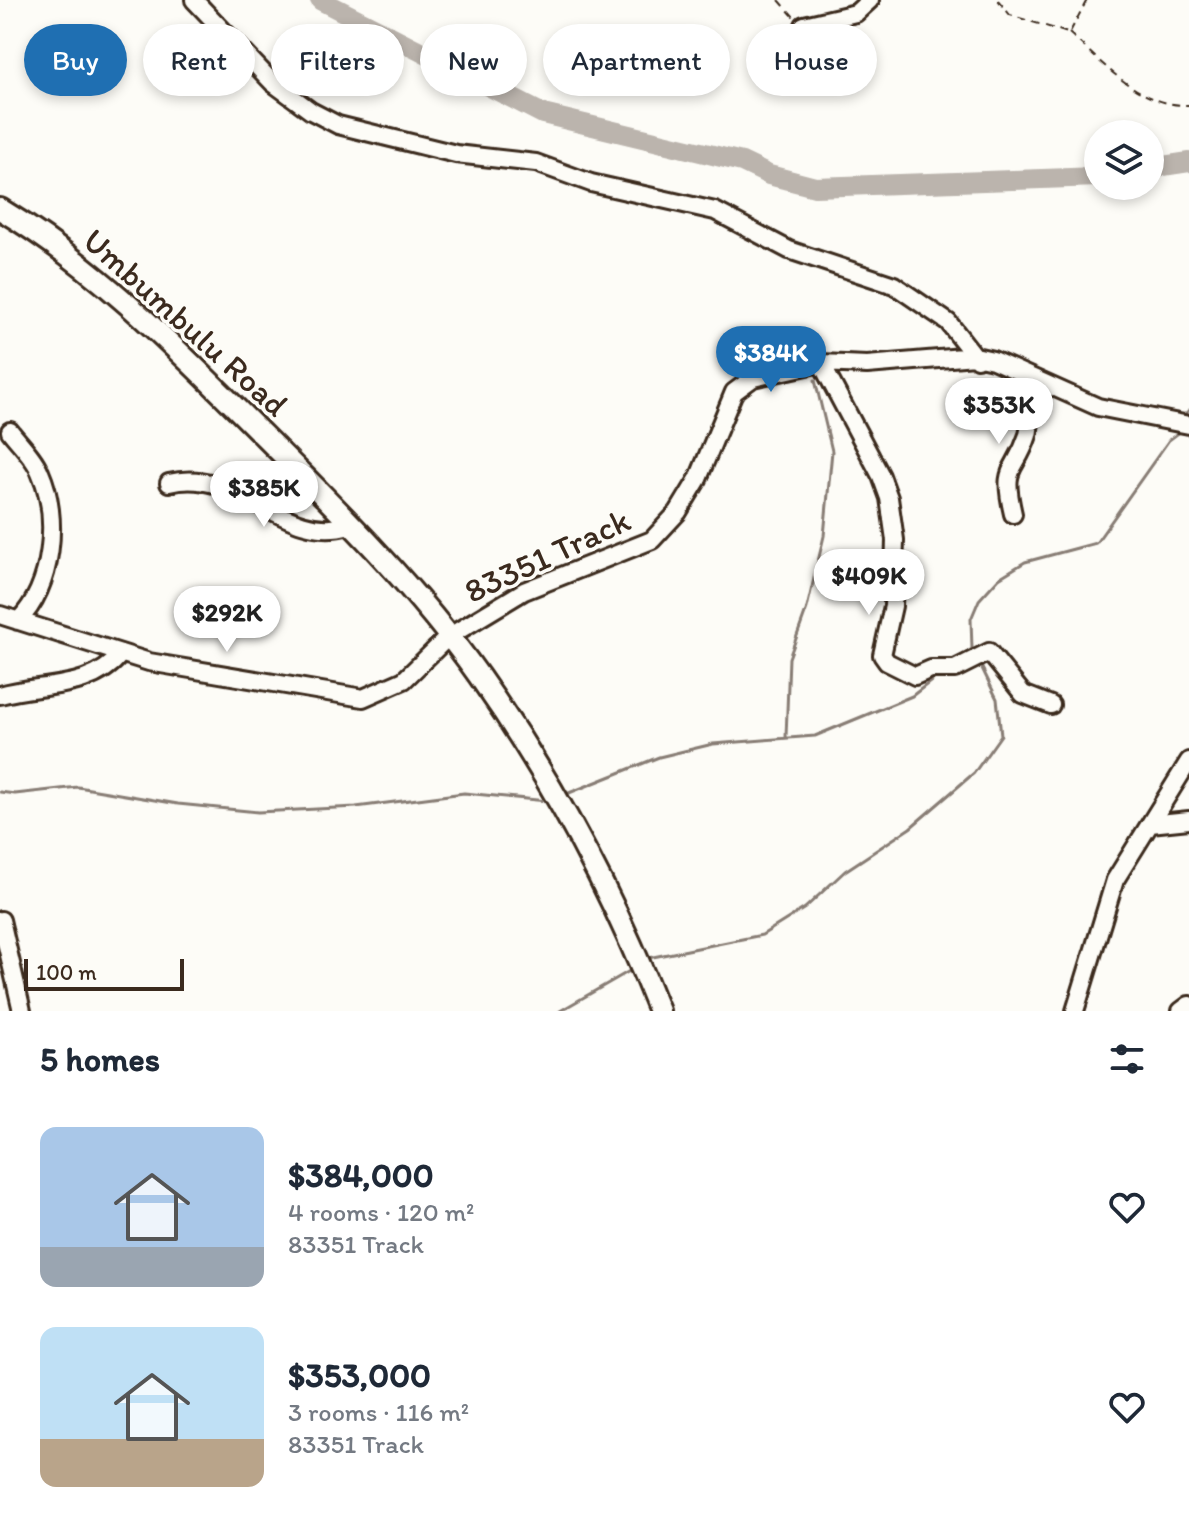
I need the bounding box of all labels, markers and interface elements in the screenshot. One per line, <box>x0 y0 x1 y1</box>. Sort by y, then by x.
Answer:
chip: Buy <box>24 24 127 96</box>
chip: Rent <box>143 24 255 96</box>
chip: Filters <box>271 24 404 96</box>
chip: New <box>420 24 527 96</box>
chip: Apartment <box>543 24 730 96</box>
chip: House <box>746 24 877 96</box>
map controls <box>1084 120 1164 200</box>
button: layers <box>1084 120 1164 200</box>
street label: Umbumbulu Road <box>75 220 297 425</box>
pin: $384K <box>715 326 827 394</box>
text: $384K <box>734 336 808 368</box>
pin: $353K <box>943 378 1055 446</box>
text: $353K <box>963 388 1035 420</box>
pin: $385K <box>208 461 320 529</box>
text: $385K <box>228 471 300 503</box>
street label: 83351 Track <box>458 499 637 612</box>
pin: $409K <box>813 549 925 617</box>
text: $409K <box>831 559 907 591</box>
pin: $292K <box>171 586 283 654</box>
text: $292K <box>192 596 262 628</box>
scale bar <box>24 955 184 991</box>
text: 100 m <box>36 959 97 986</box>
icon: filters <box>1105 1037 1149 1081</box>
text: 5 homes <box>40 1039 160 1080</box>
text: $384,000 <box>288 1155 434 1196</box>
icon: home <box>104 1159 200 1255</box>
icon: heart <box>1105 1185 1149 1229</box>
text: 4 rooms · 120 m² <box>288 1196 474 1228</box>
text: 83351 Track <box>288 1228 424 1260</box>
text: $353,000 <box>288 1355 431 1396</box>
icon: home <box>104 1359 200 1455</box>
icon: heart <box>1105 1385 1149 1429</box>
text: 3 rooms · 116 m² <box>288 1396 469 1428</box>
text: 83351 Track <box>288 1428 424 1460</box>

